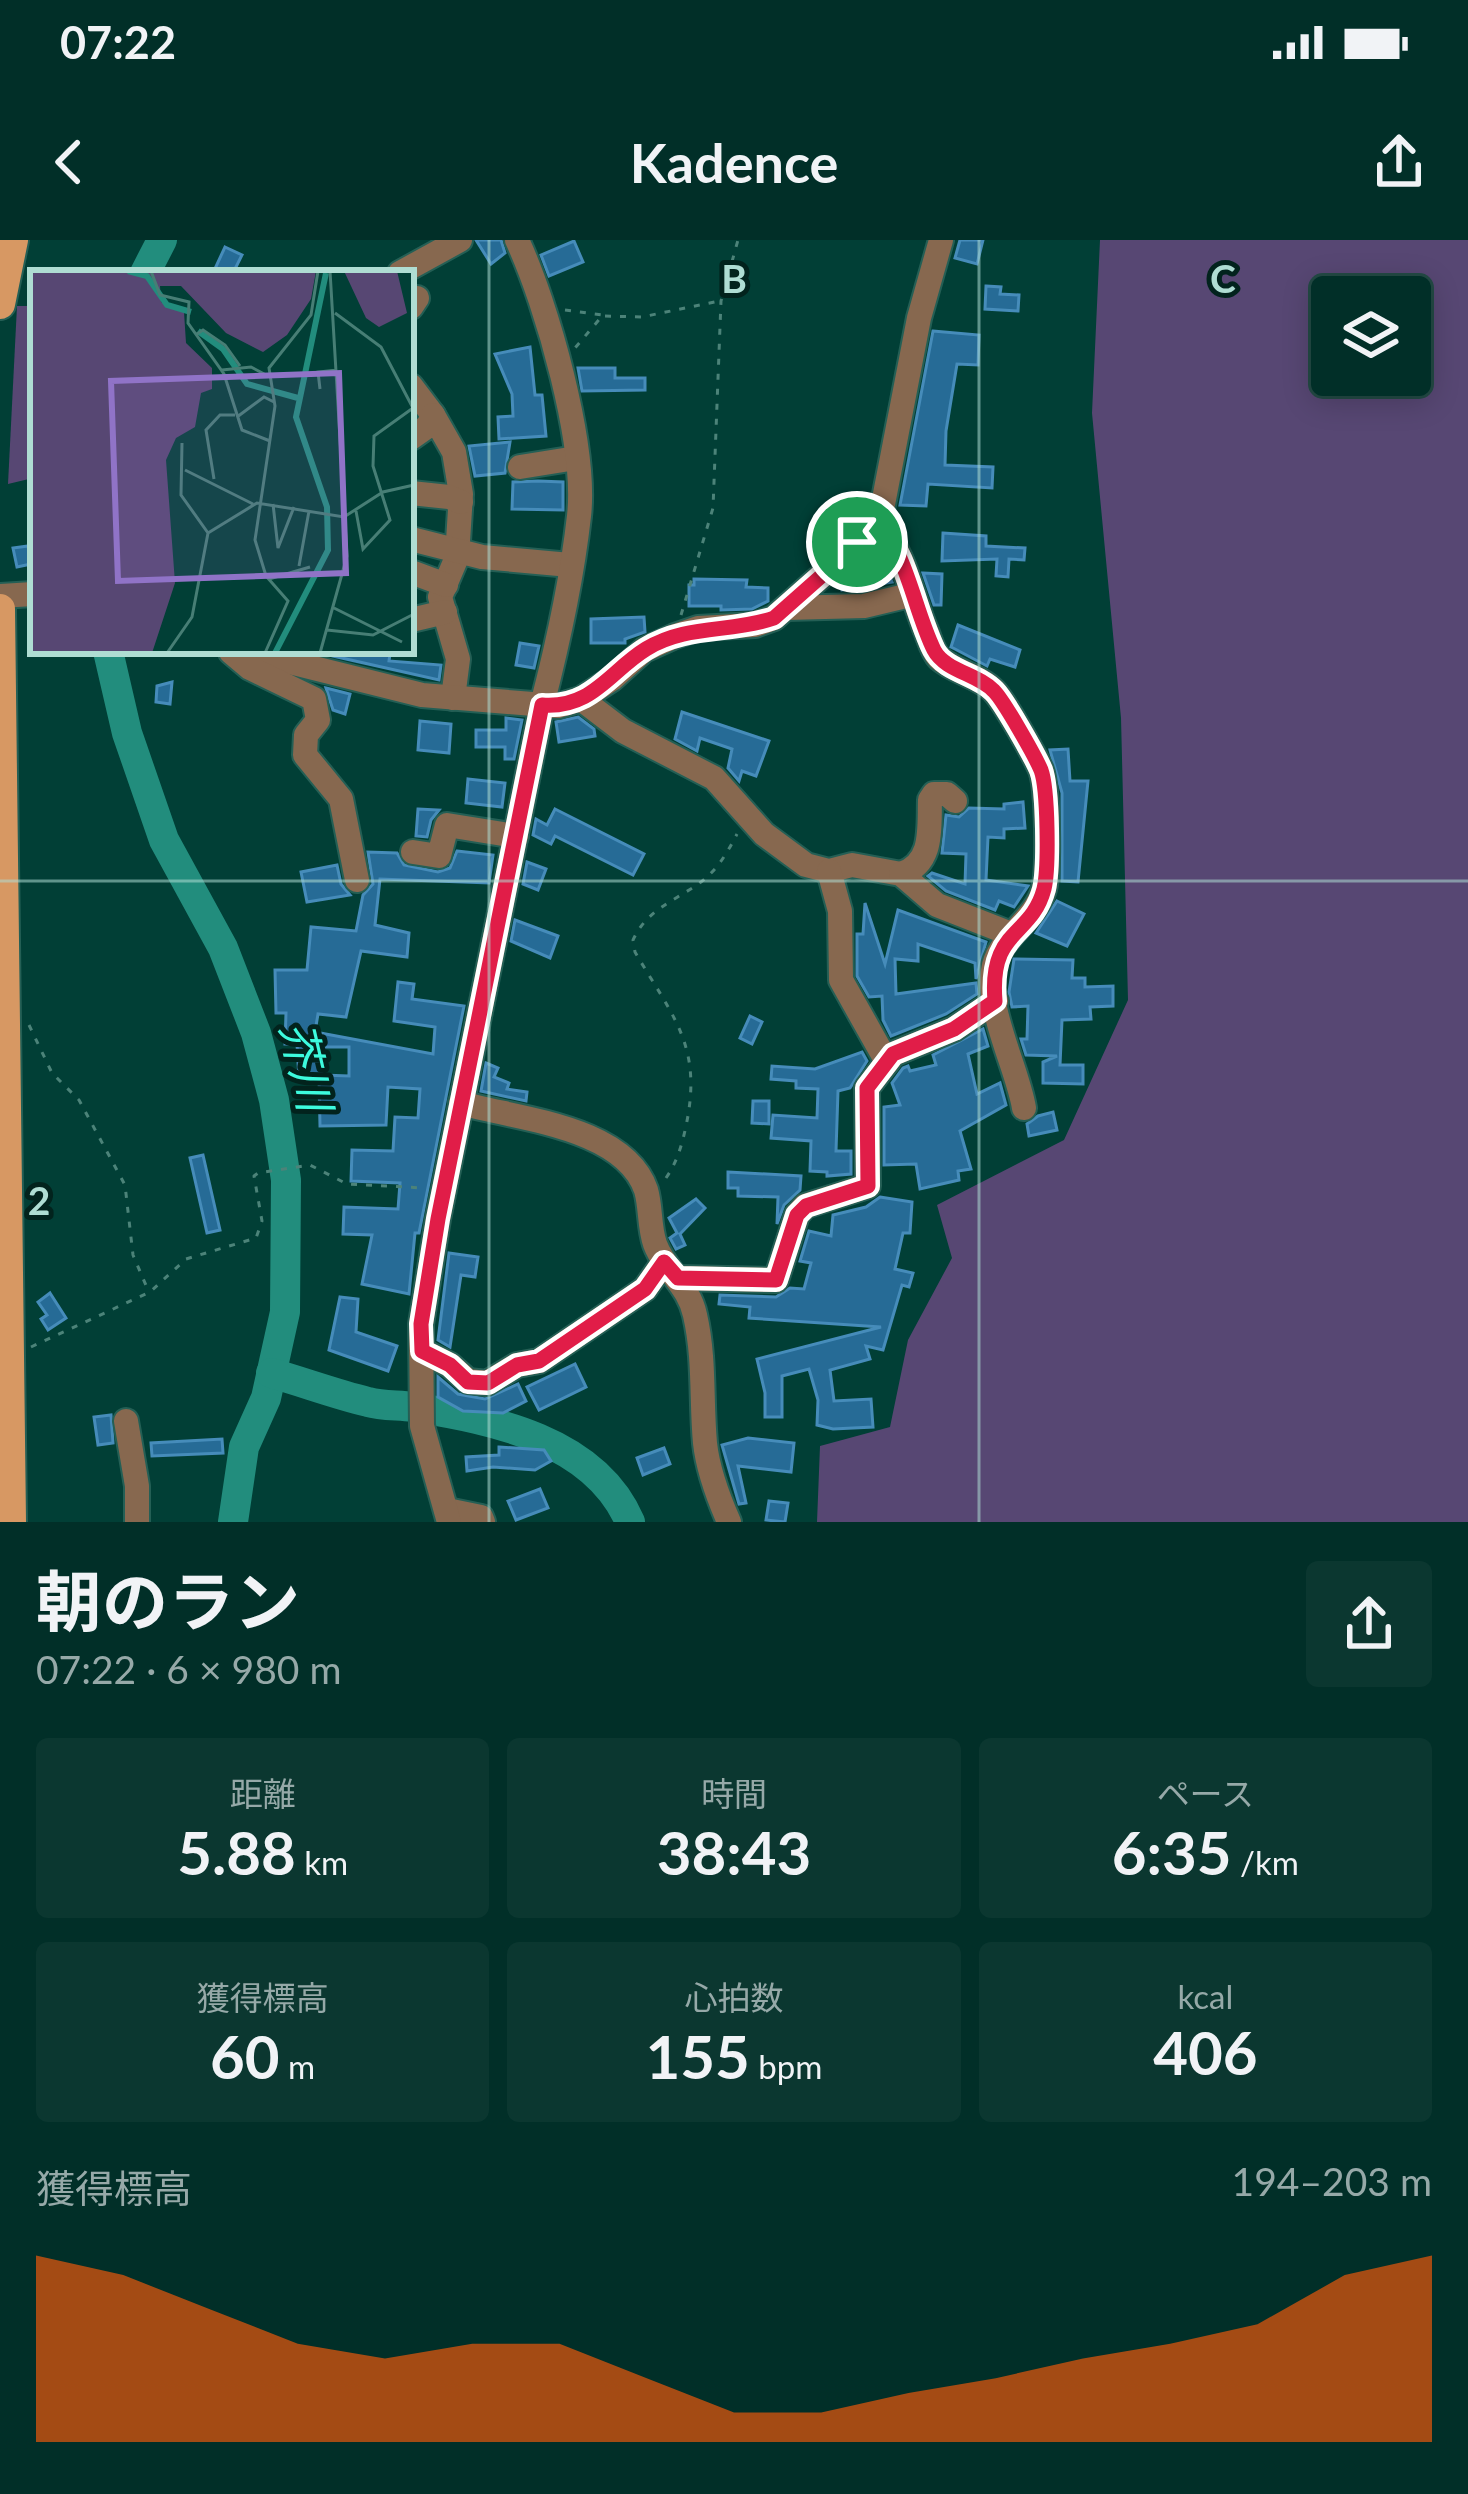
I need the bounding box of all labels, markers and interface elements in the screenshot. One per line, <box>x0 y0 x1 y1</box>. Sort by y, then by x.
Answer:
text: 07:22 <box>60 15 176 69</box>
icon: back <box>36 129 102 195</box>
icon: share <box>1366 129 1432 195</box>
text: Kadence <box>630 130 838 195</box>
text: B <box>721 255 747 301</box>
text: C <box>1210 255 1236 301</box>
inset map <box>30 270 414 654</box>
map controls <box>1311 276 1431 396</box>
button: layers <box>1311 276 1431 396</box>
pin <box>806 491 908 593</box>
icon: arrive <box>824 509 890 575</box>
water label: 芥川 <box>271 1016 344 1120</box>
text: 2 <box>28 1177 50 1223</box>
text: 朝のラン <box>36 1561 300 1640</box>
button: share <box>1306 1561 1432 1687</box>
text: 07:22 · 6 × 980 m <box>36 1646 341 1692</box>
text: 距離 <box>230 1773 296 1813</box>
text: 時間 <box>701 1773 767 1813</box>
text: ペース <box>1157 1773 1254 1813</box>
text: 5.88 <box>177 1816 296 1888</box>
text: 38:43 <box>657 1816 811 1888</box>
text: 6:35 <box>1112 1816 1232 1888</box>
text: km <box>296 1842 348 1882</box>
text: /km <box>1232 1842 1299 1882</box>
text: kcal <box>1177 1976 1233 2016</box>
text: 獲得標高 <box>197 1977 329 2017</box>
text: 心拍数 <box>684 1977 783 2017</box>
text: 406 <box>1153 2016 1258 2088</box>
text: 60 <box>210 2020 280 2092</box>
text: 155 <box>646 2020 750 2092</box>
text: m <box>280 2046 315 2086</box>
text: bpm <box>750 2046 822 2086</box>
text: 194–203 m <box>1232 2158 1432 2204</box>
text: 獲得標高 <box>36 2165 192 2211</box>

